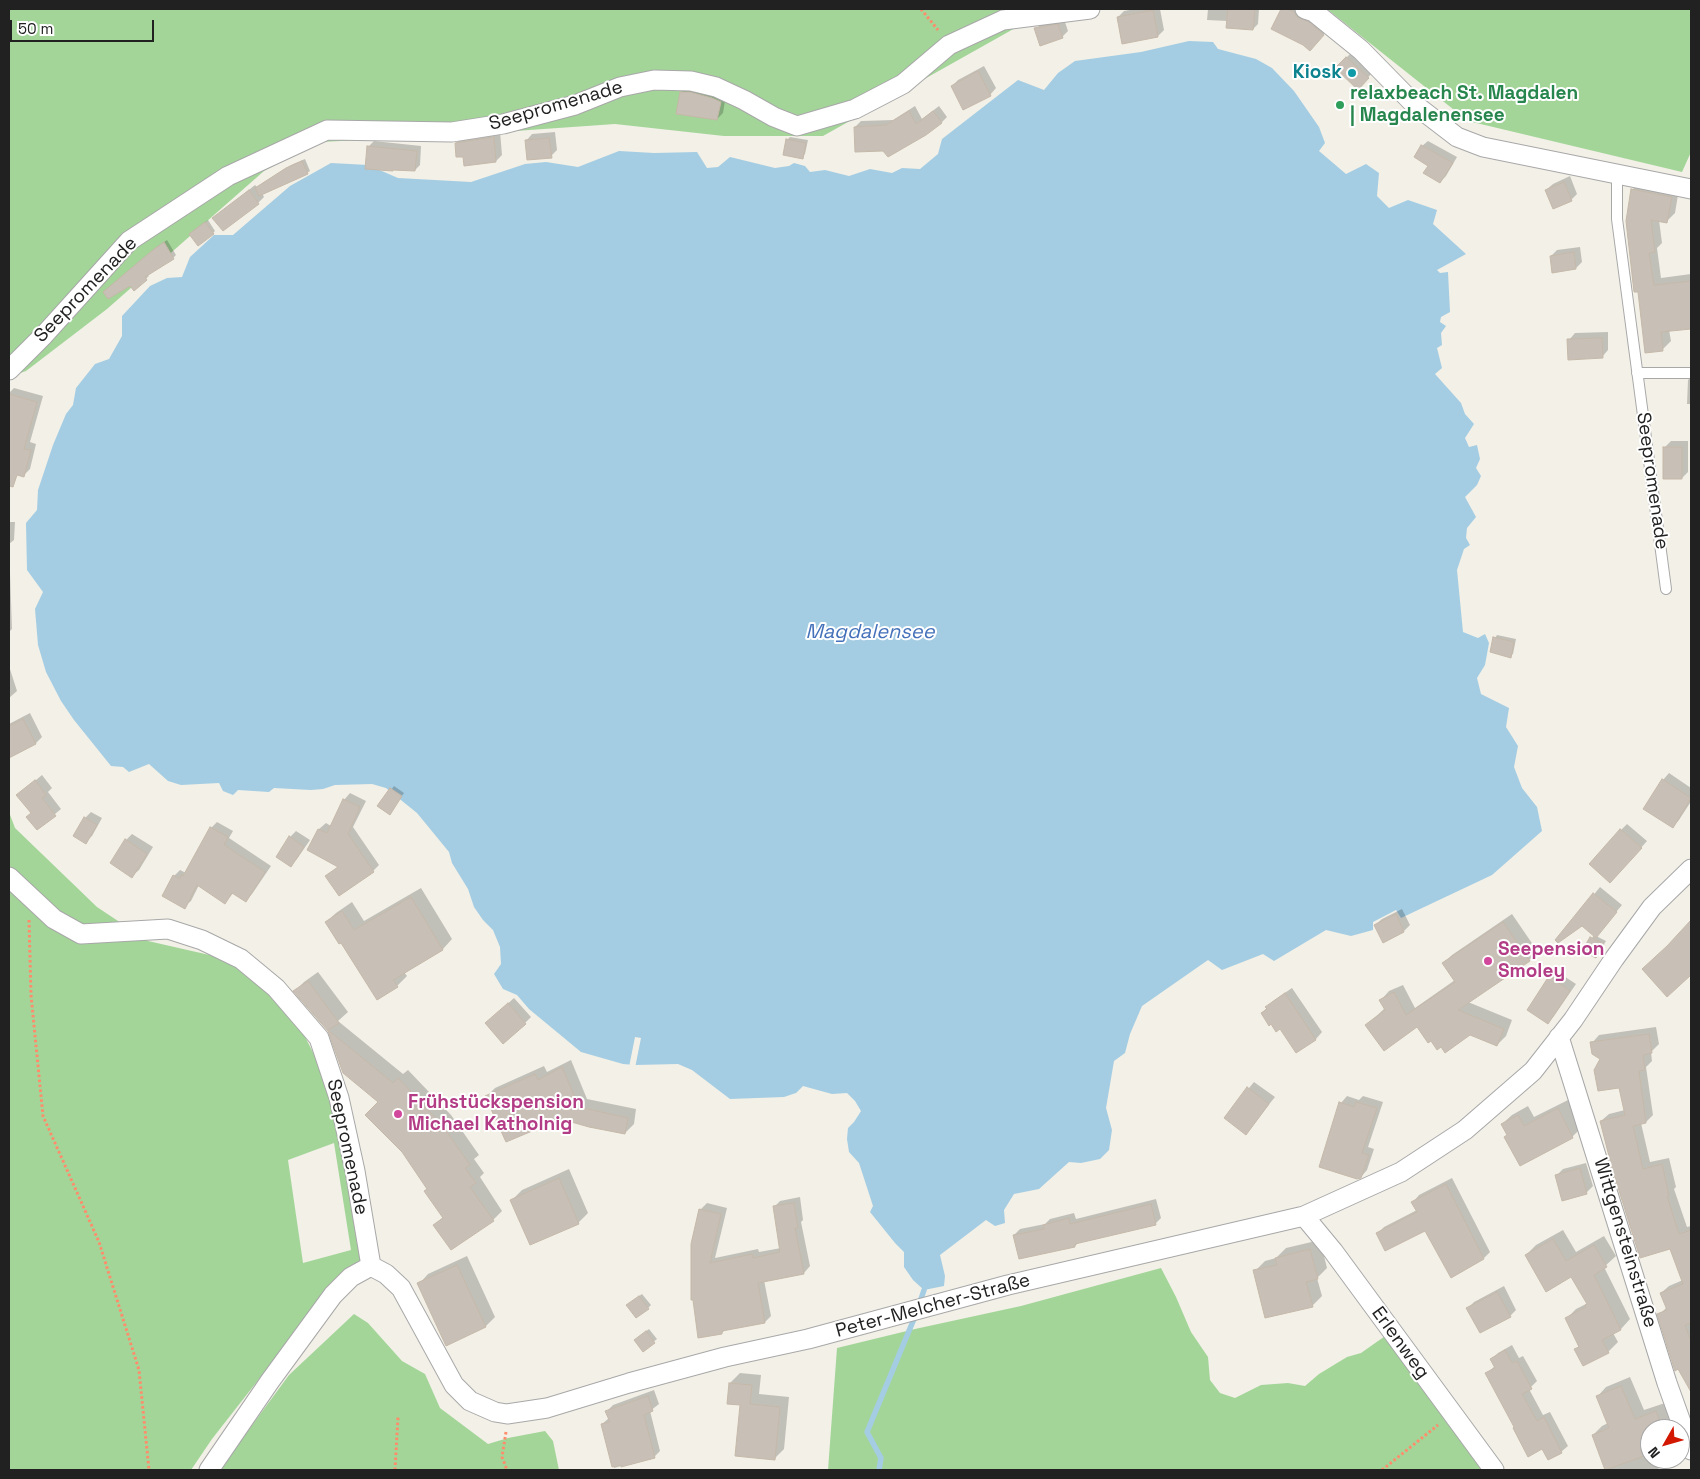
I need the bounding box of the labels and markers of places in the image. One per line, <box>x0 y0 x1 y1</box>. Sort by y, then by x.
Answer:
place label: Kiosk <box>1293 62 1342 84</box>
marker: Kiosk <box>1346 67 1358 79</box>
place label: relaxbeach St. Magdalen | Magdalenensee <box>1350 83 1578 127</box>
marker: relaxbeach St. Magdalen | Magdalenensee <box>1334 99 1346 111</box>
place label: Seepension Smoley <box>1498 939 1605 983</box>
marker: Seepension Smoley <box>1482 955 1494 967</box>
place label: Frühstückspension Michael Katholnig <box>408 1092 584 1136</box>
marker: Frühstückspension Michael Katholnig <box>392 1108 404 1120</box>

